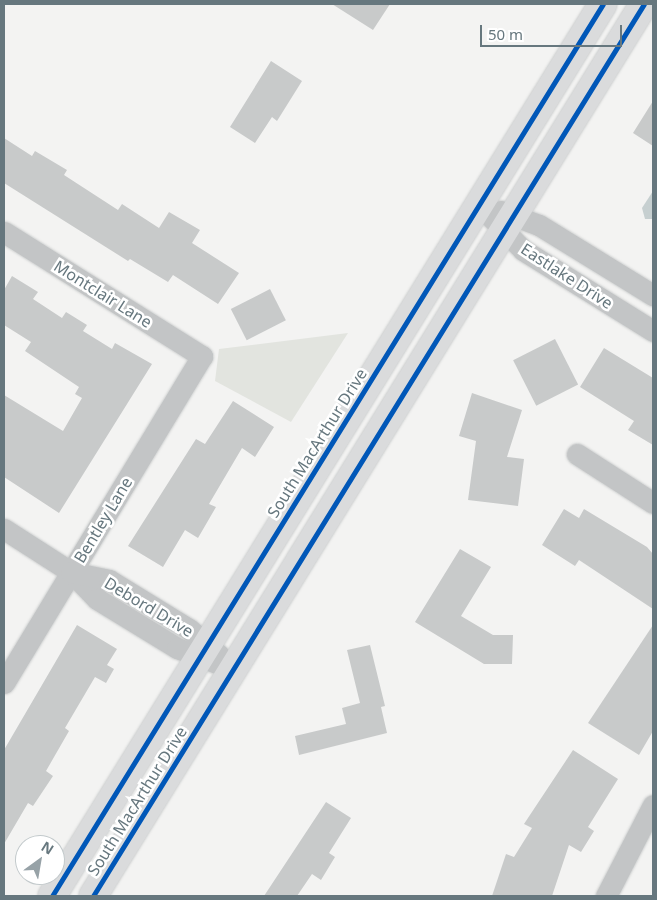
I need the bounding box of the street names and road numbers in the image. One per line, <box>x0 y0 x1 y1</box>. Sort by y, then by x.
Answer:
street label: Eastlake Drive <box>517 239 617 313</box>
street label: Montclair Lane <box>51 256 155 332</box>
street label: South MacArthur Drive <box>263 365 371 521</box>
street label: Bentley Lane <box>70 474 136 566</box>
street label: Debord Drive <box>101 573 197 641</box>
street label: South MacArthur Drive <box>83 723 191 879</box>

